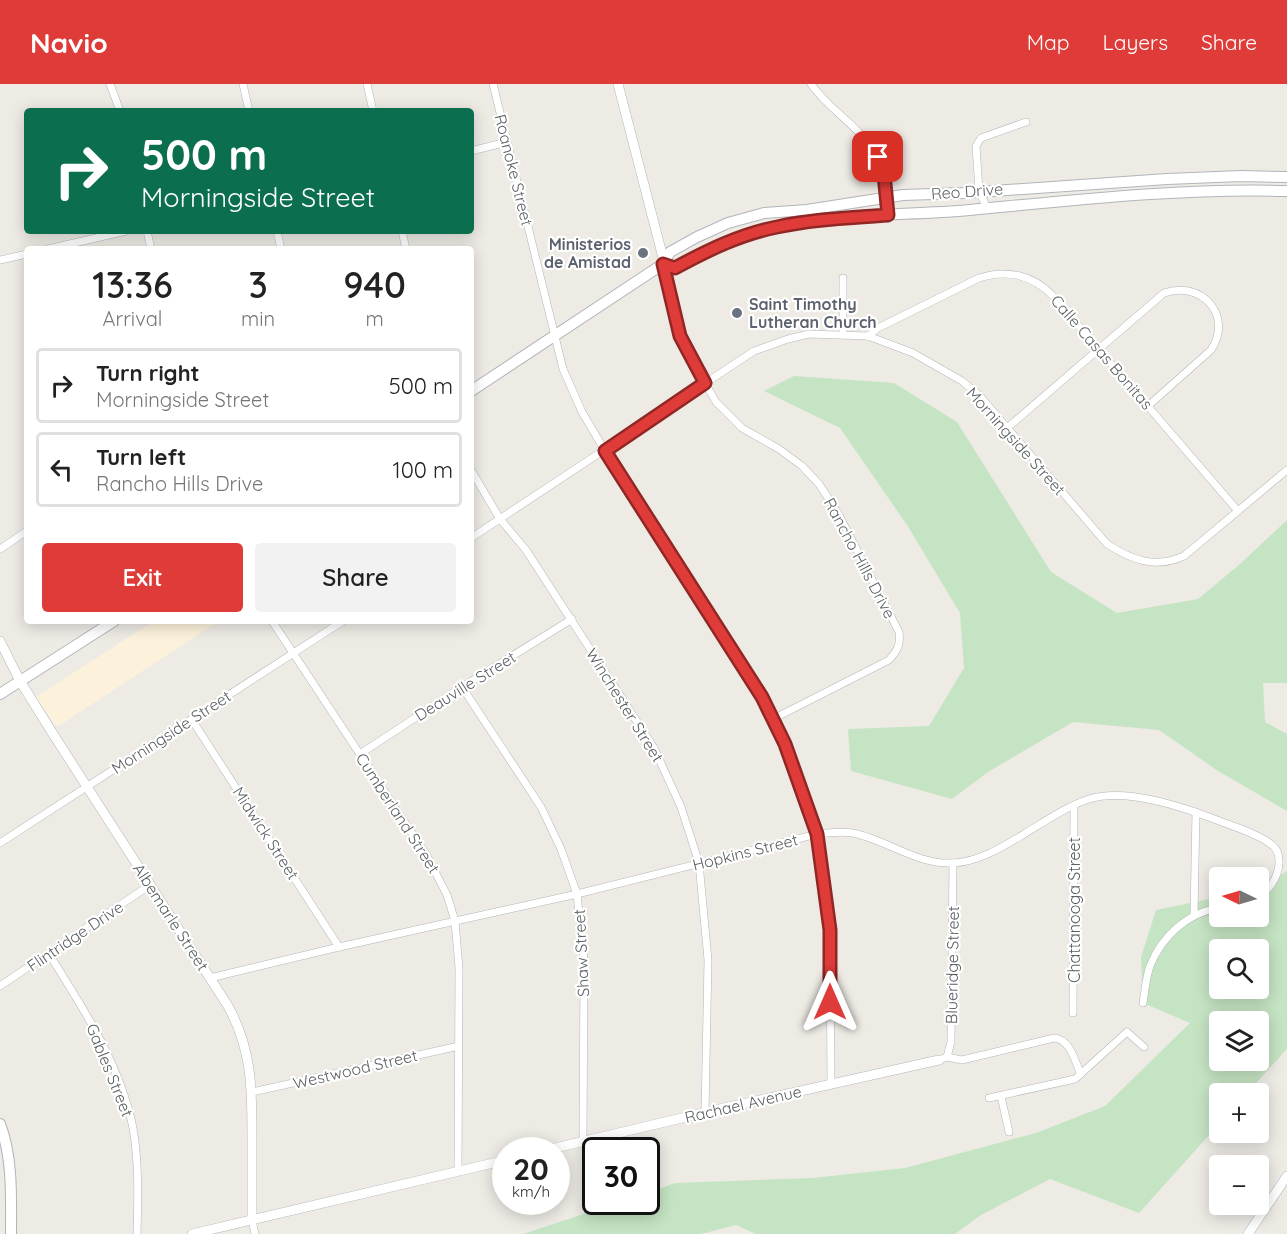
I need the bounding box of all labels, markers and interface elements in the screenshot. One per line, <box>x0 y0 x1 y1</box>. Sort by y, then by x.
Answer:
text: Navio <box>30 25 108 60</box>
text: Map <box>1027 29 1070 55</box>
text: Layers <box>1103 29 1168 55</box>
text: Share <box>1201 29 1257 55</box>
street label: Roanoke Street <box>490 112 538 228</box>
text: 500 m <box>141 128 267 181</box>
pin <box>852 131 903 182</box>
icon: right <box>42 132 120 210</box>
icon: arrive <box>861 140 894 173</box>
street label: Reo Drive <box>930 179 1004 203</box>
text: Morningside Street <box>141 180 375 214</box>
place label: Ministerios de Amistad <box>544 234 631 272</box>
marker: Ministerios de Amistad <box>636 246 650 260</box>
text: 13:36 <box>92 262 173 307</box>
text: 3 <box>248 262 268 307</box>
text: 940 <box>343 262 406 307</box>
street label: Calle Casas Bonitas <box>1047 291 1157 413</box>
place label: Saint Timothy Lutheran Church <box>749 294 877 332</box>
text: Arrival <box>103 306 162 331</box>
text: min <box>241 306 275 331</box>
text: m <box>365 306 384 331</box>
marker: Saint Timothy Lutheran Church <box>730 306 744 320</box>
text: Turn right <box>96 359 200 387</box>
icon: right <box>45 369 78 402</box>
text: 500 m <box>389 372 453 400</box>
street label: Morningside Street <box>962 383 1070 499</box>
text: Morningside Street <box>96 387 269 412</box>
text: Turn left <box>96 443 186 471</box>
icon: left <box>45 453 78 486</box>
text: 100 m <box>393 456 453 484</box>
text: Rancho Hills Drive <box>96 471 263 496</box>
street label: Rancho Hills Drive <box>820 494 900 622</box>
button: Exit <box>42 543 243 612</box>
button: Share <box>255 543 456 612</box>
street label: Winchester Street <box>582 644 668 766</box>
street label: Deauville Street <box>411 647 519 725</box>
street label: Morningside Street <box>107 686 235 778</box>
street label: Cumberland Street <box>352 749 444 877</box>
street label: Midwick Street <box>229 783 303 883</box>
street label: Hopkins Street <box>690 829 800 875</box>
street label: Chattanooga Street <box>1064 837 1084 983</box>
street label: Albemarle Street <box>129 860 213 974</box>
north arrow <box>1209 867 1269 927</box>
map controls <box>1209 867 1269 1215</box>
street label: Flintridge Drive <box>23 896 127 976</box>
street label: Blueridge Street <box>941 906 963 1024</box>
street label: Shaw Street <box>569 909 593 997</box>
button: search <box>1209 939 1269 999</box>
position arrow <box>798 970 862 1034</box>
button: layers <box>1209 1011 1269 1071</box>
street label: Gables Street <box>82 1020 138 1120</box>
street label: Westwood Street <box>291 1045 419 1093</box>
street label: Rachael Avenue <box>683 1081 803 1127</box>
button: + <box>1209 1083 1269 1143</box>
speed limit sign: 30 <box>582 1137 660 1215</box>
text: 20 <box>513 1150 549 1188</box>
button: − <box>1209 1155 1269 1215</box>
text: km/h <box>512 1182 550 1201</box>

